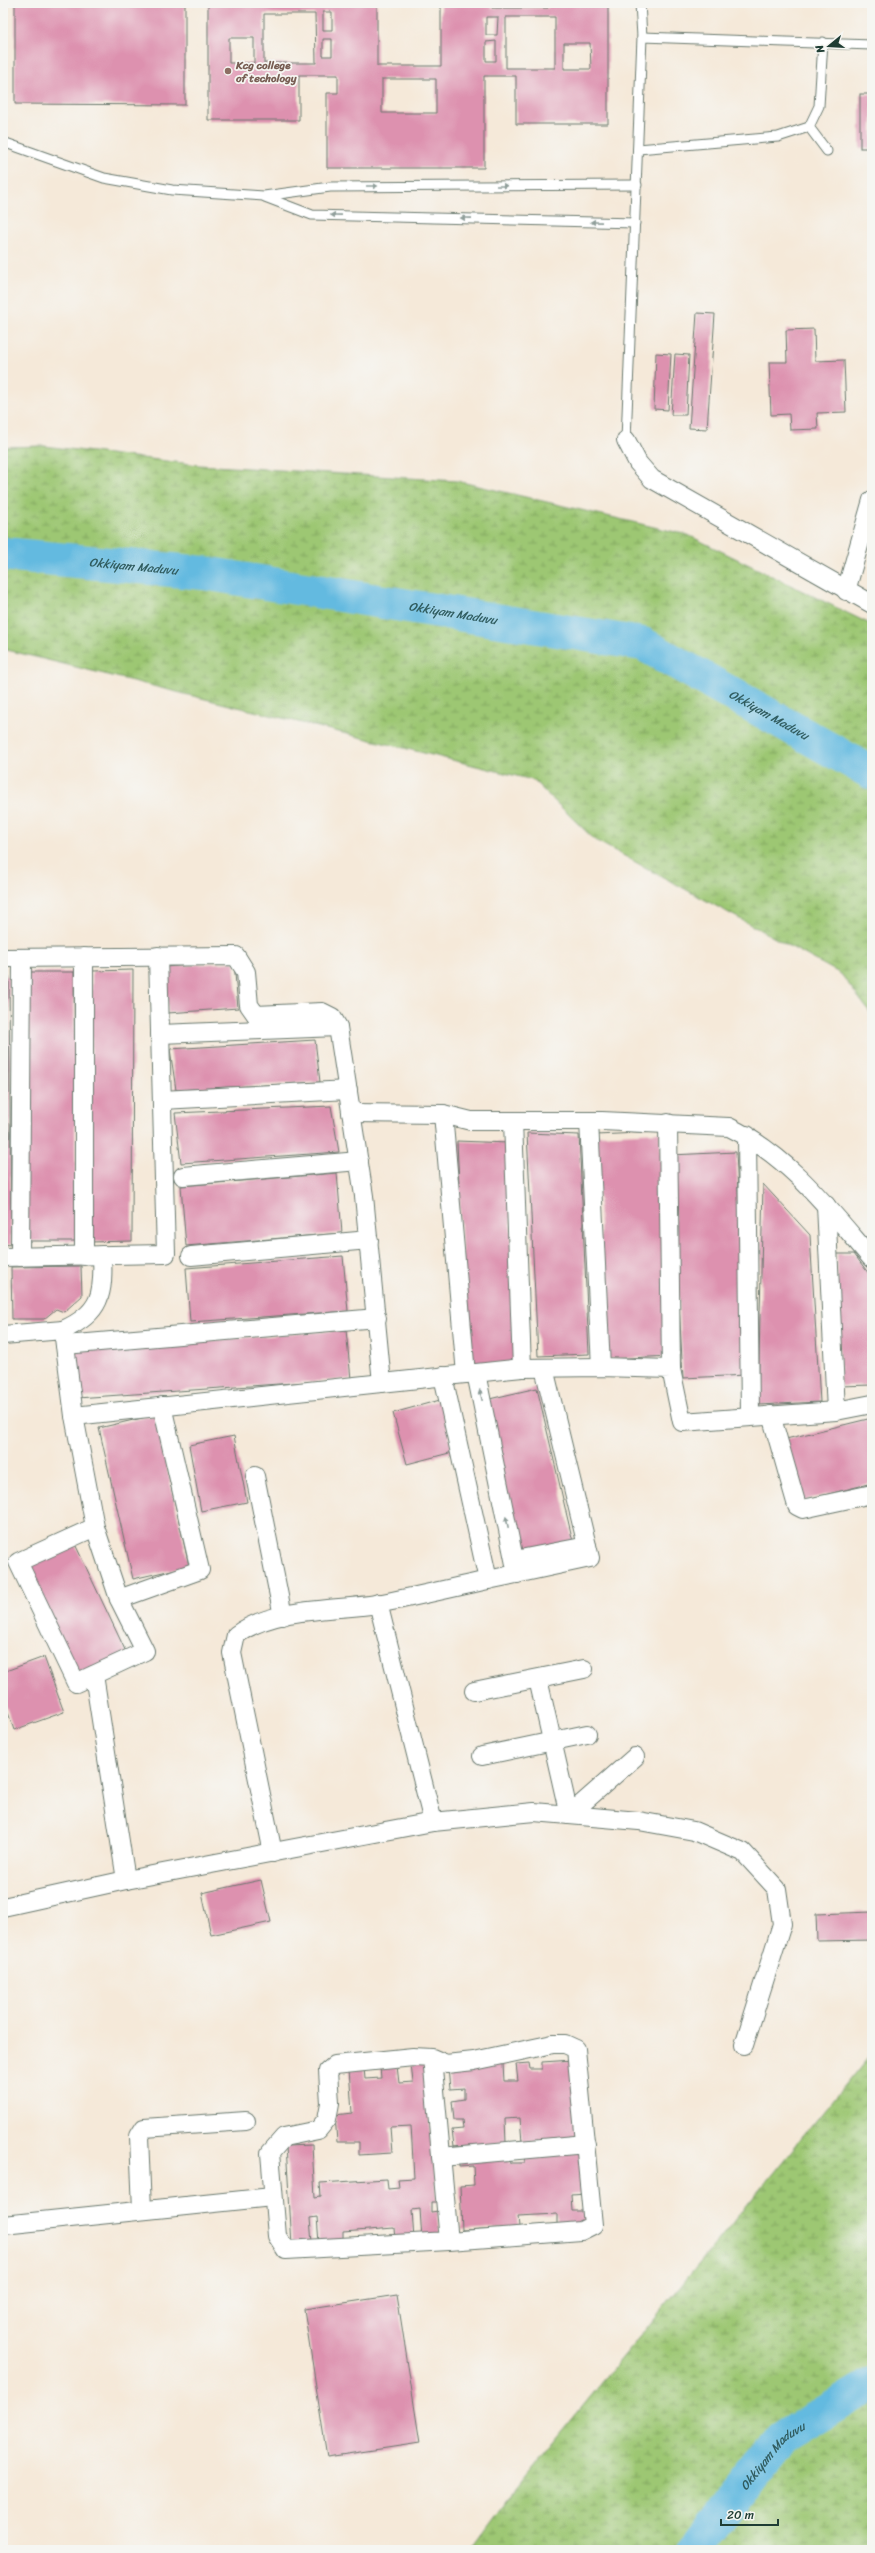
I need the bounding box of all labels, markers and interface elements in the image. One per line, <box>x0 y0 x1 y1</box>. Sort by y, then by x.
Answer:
north arrow <box>809 26 849 66</box>
text: N <box>810 42 830 56</box>
place label: Kcg college of techology <box>235 56 297 88</box>
marker: Kcg college of techology <box>223 66 233 76</box>
one-way arrow <box>496 182 508 189</box>
one-way arrow <box>366 183 379 189</box>
one-way arrow <box>329 212 342 218</box>
one-way arrow <box>460 215 472 222</box>
one-way arrow <box>589 219 602 225</box>
water label: Okkiyam Maduvu <box>88 551 180 582</box>
water label: Okkiyam Maduvu <box>407 595 500 631</box>
water label: Okkiyam Maduvu <box>725 683 814 747</box>
one-way arrow <box>478 1389 484 1401</box>
one-way arrow <box>504 1516 510 1528</box>
water label: Okkiyam Maduvu <box>734 2415 811 2495</box>
scale bar <box>721 2501 778 2527</box>
text: 20 m <box>727 2504 754 2526</box>

